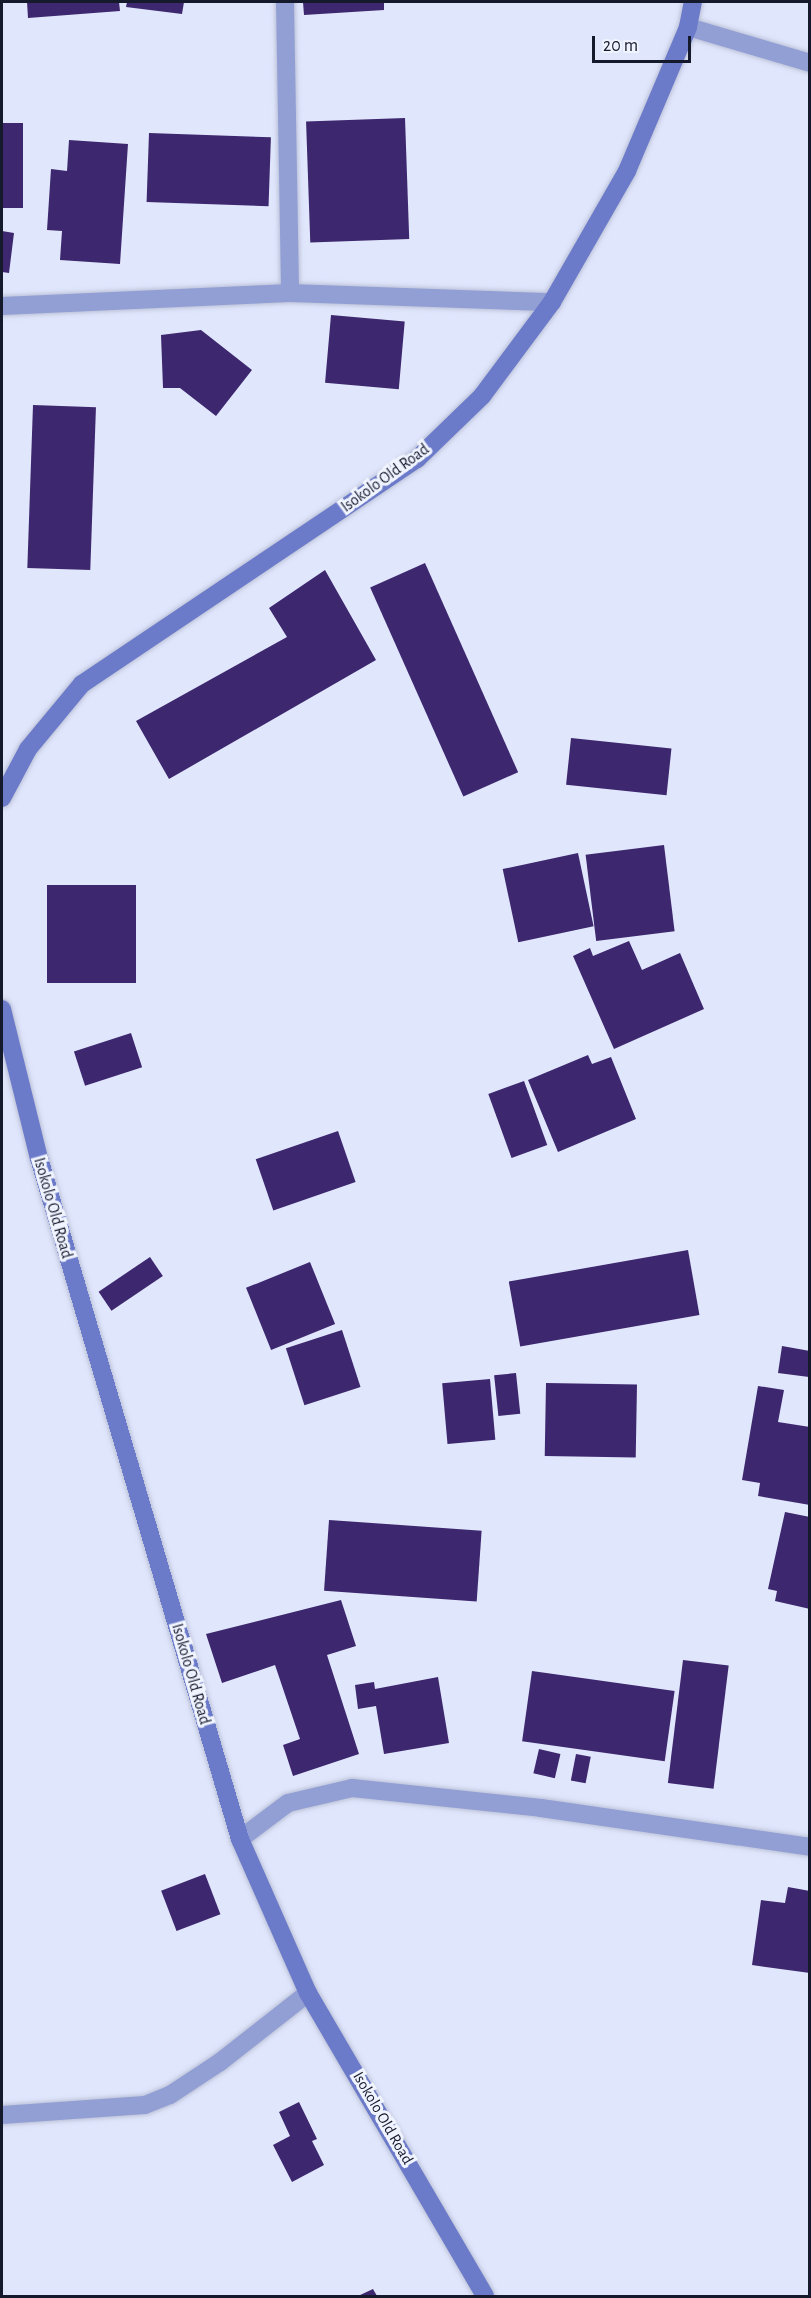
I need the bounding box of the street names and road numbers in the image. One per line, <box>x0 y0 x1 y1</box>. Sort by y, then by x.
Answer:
street label: Isokolo Old Road <box>337 440 433 516</box>
street label: Isokolo Old Road <box>29 1155 77 1261</box>
street label: Isokolo Old Road <box>167 1621 215 1727</box>
street label: Isokolo Old Road <box>349 2068 417 2168</box>

